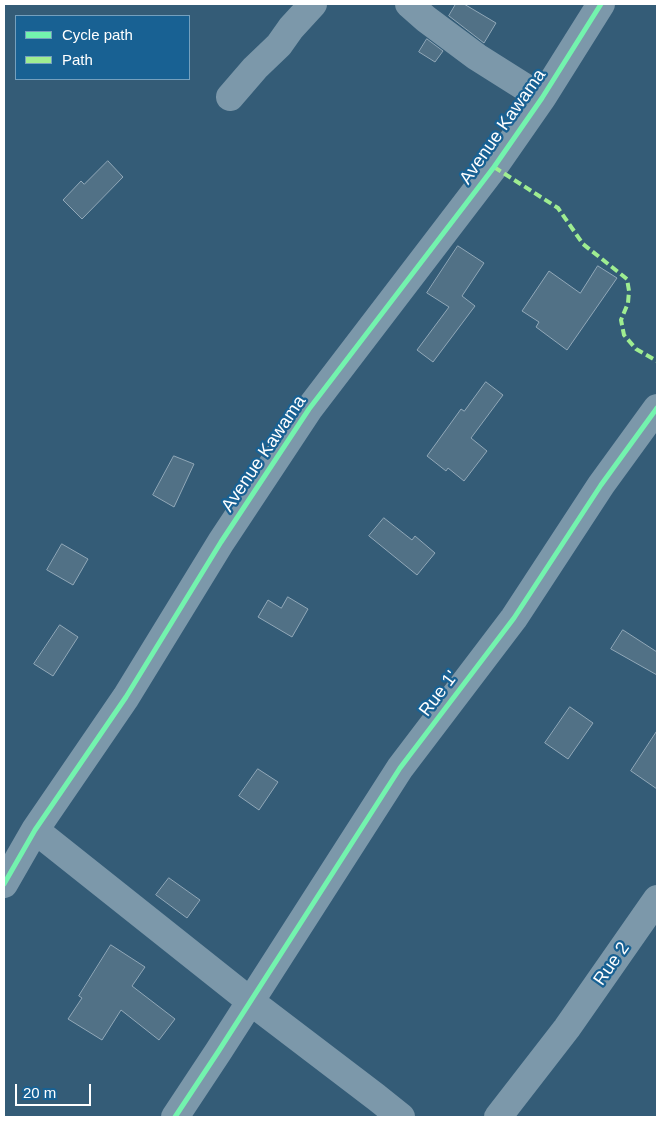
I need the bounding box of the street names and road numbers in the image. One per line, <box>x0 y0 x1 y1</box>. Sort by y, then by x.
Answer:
street label: Avenue Kawama <box>455 65 551 189</box>
street label: Avenue Kawama <box>217 392 311 516</box>
street label: Rue 1' <box>415 667 463 721</box>
street label: Rue 2 <box>589 938 635 990</box>

